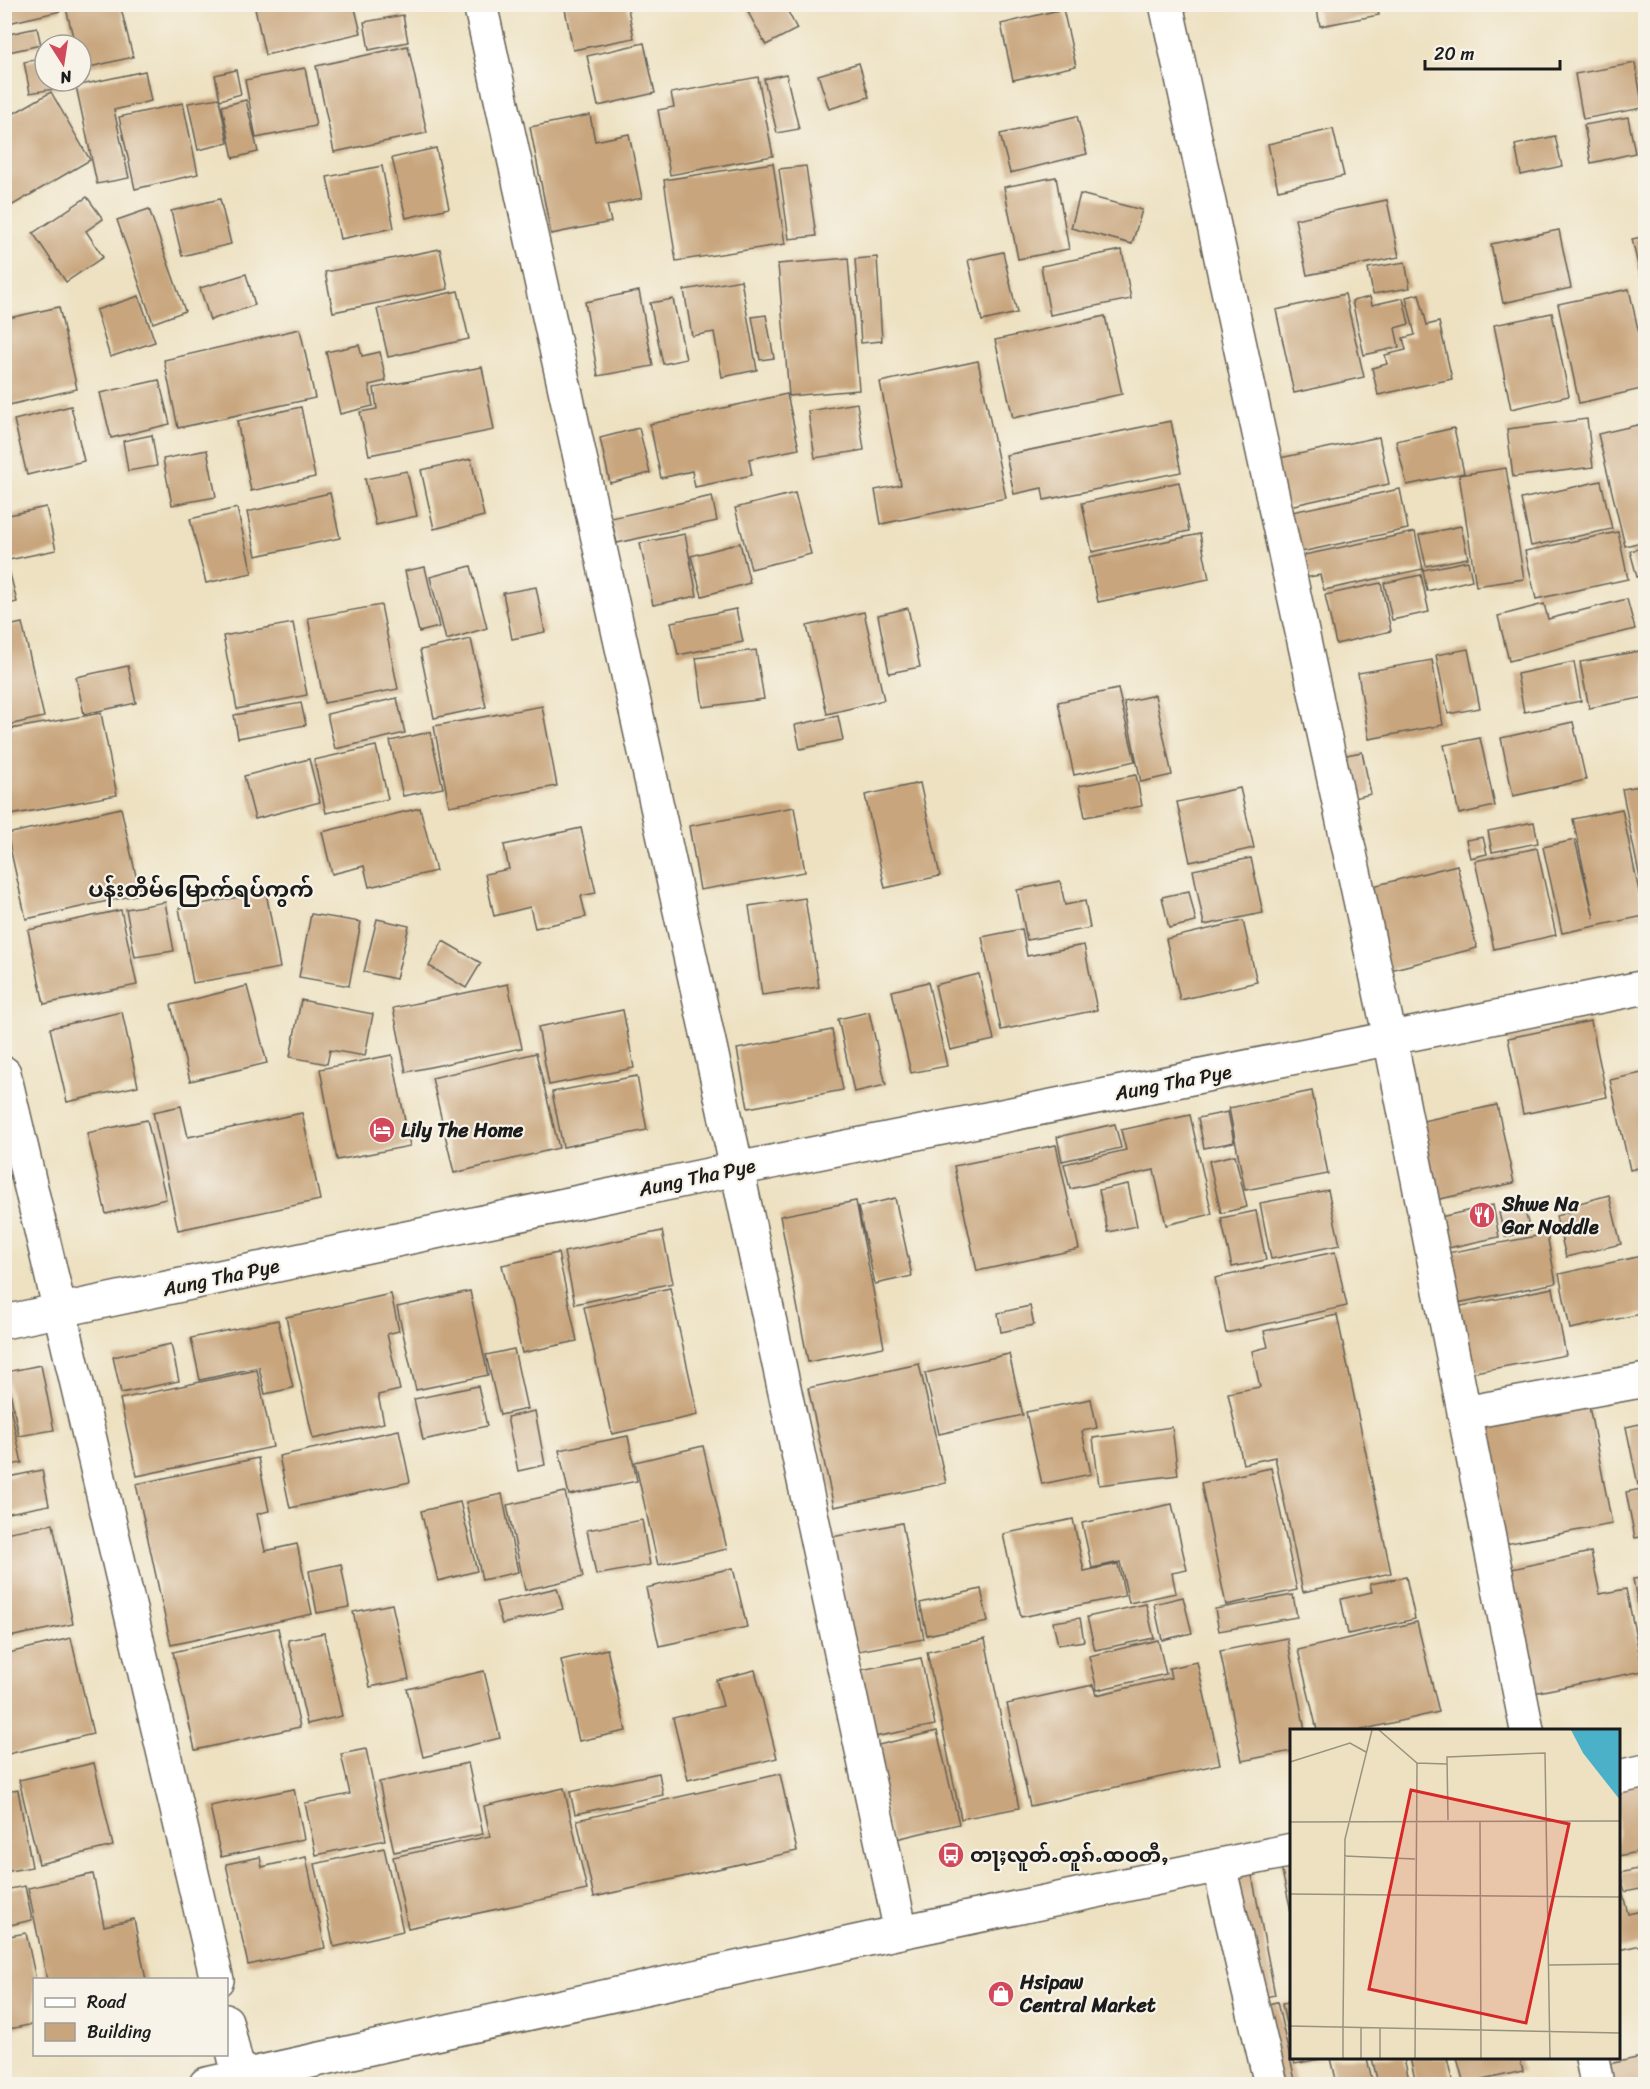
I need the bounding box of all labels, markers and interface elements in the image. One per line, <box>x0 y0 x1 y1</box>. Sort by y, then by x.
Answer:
north arrow <box>33 33 93 93</box>
scale bar <box>1425 33 1560 71</box>
text: 20 m <box>1434 38 1474 70</box>
text: N <box>57 62 75 93</box>
district label: ပန်းတိမ်မြောက်ရပ်ကွက် <box>88 870 314 909</box>
street label: Aung Tha Pye <box>1111 1054 1235 1111</box>
place label: Lily The Home <box>401 1113 524 1148</box>
hotel icon: Lily The Home <box>367 1115 397 1145</box>
street label: Aung Tha Pye <box>635 1148 759 1207</box>
place label: Shwe Na Gar Noddle <box>1501 1187 1599 1245</box>
restaurant icon: Shwe Na Gar Noddle <box>1467 1200 1497 1230</box>
street label: Aung Tha Pye <box>159 1248 283 1307</box>
inset map <box>1290 1729 1620 2059</box>
place label: တႃႈလူတ်ႉတူၵ်ႉထဝတီႇ <box>970 1838 1169 1873</box>
bus stop icon: တႃႈလူတ်ႉတူၵ်ႉထဝတီႇ <box>936 1840 966 1870</box>
place label: Hsipaw Central Market <box>1019 1965 1156 2023</box>
legend <box>33 1978 228 2056</box>
shop icon: Hsipaw Central Market <box>986 1979 1016 2009</box>
text: Road <box>87 1986 127 2018</box>
text: Building <box>87 2016 151 2048</box>

